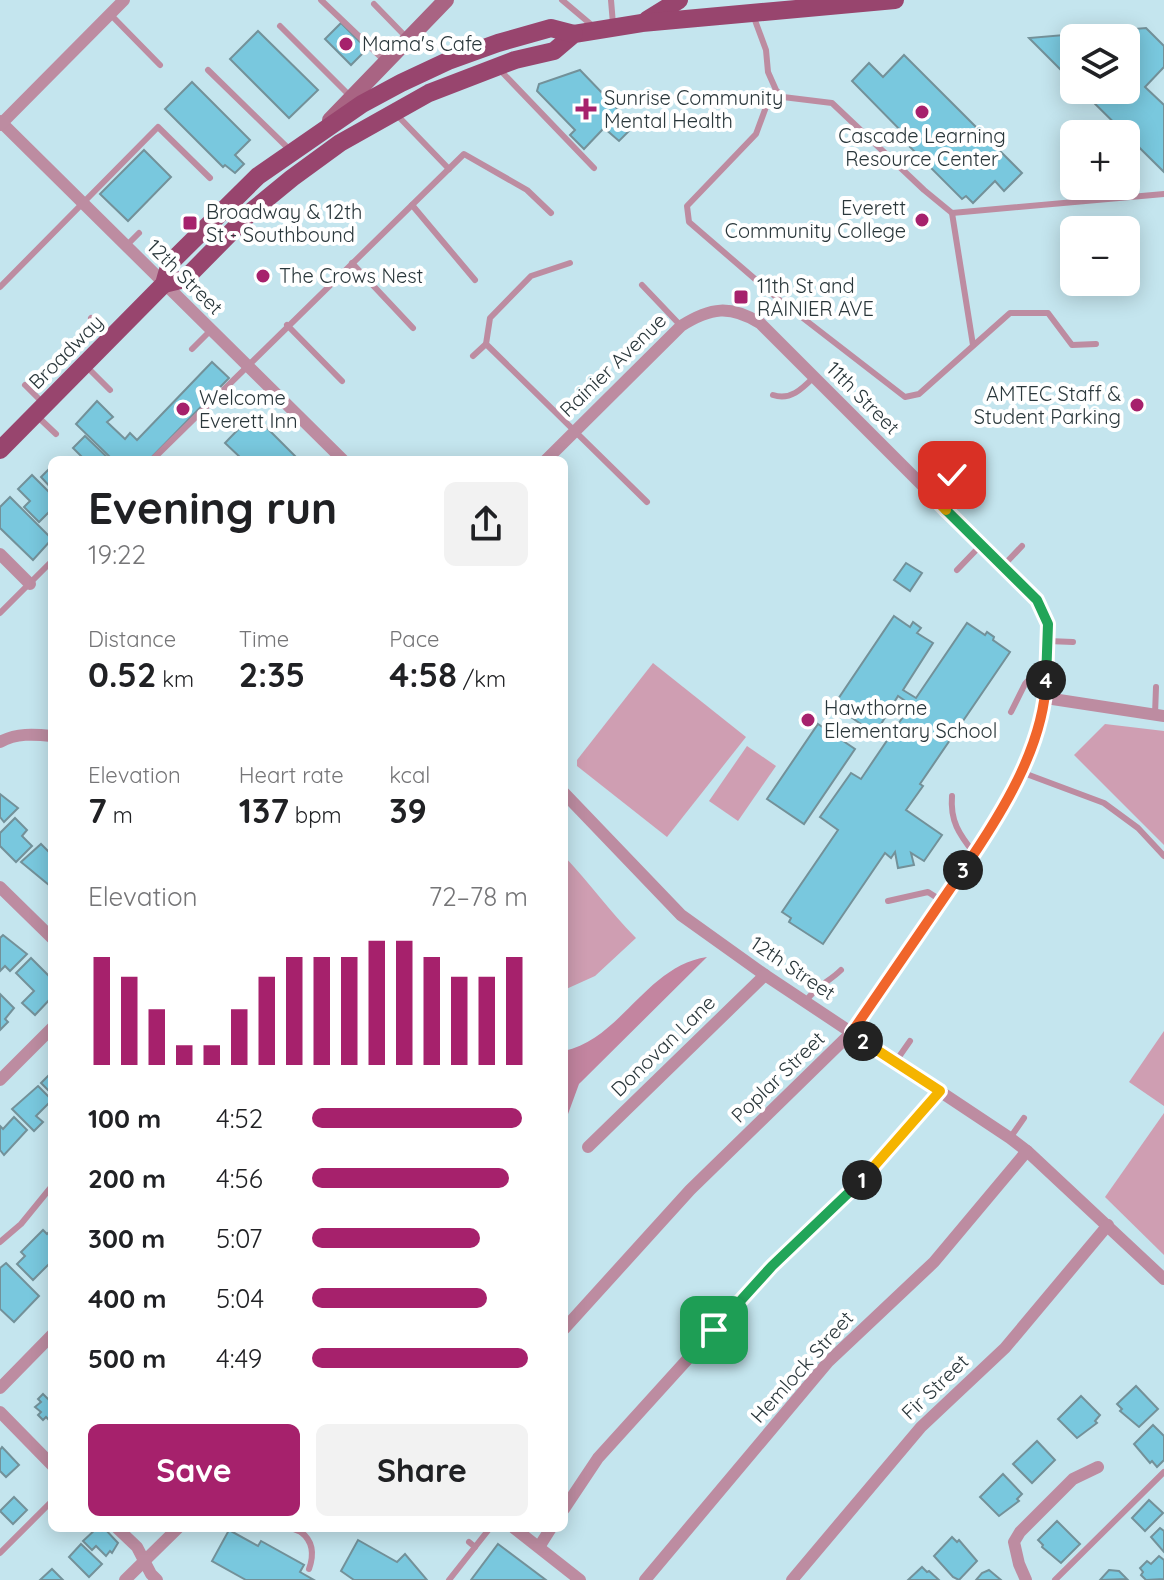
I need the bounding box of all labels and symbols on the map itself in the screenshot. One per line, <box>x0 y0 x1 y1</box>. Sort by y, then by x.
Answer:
place label: Mama's Cafe <box>362 31 483 56</box>
marker: Mama's Cafe <box>337 35 355 53</box>
place label: Sunrise Community Mental Health <box>604 85 783 133</box>
marker: Sunrise Community Mental Health <box>575 98 597 120</box>
marker: Cascade Learning Resource Center <box>913 103 931 121</box>
place label: Cascade Learning Resource Center <box>838 123 1006 171</box>
place label: Everett Community College <box>725 195 906 243</box>
place label: Broadway & 12th St - Southbound <box>206 199 362 247</box>
marker: Everett Community College <box>913 211 931 229</box>
marker: Broadway & 12th St - Southbound <box>181 214 199 232</box>
street label: 12th Street <box>142 234 229 320</box>
place label: The Crows Nest <box>279 263 424 288</box>
marker: The Crows Nest <box>254 267 272 285</box>
place label: 11th St and RAINIER AVE <box>757 273 874 321</box>
marker: 11th St and RAINIER AVE <box>732 288 750 306</box>
street label: Rainier Avenue <box>554 308 671 422</box>
street label: Broadway <box>23 309 108 394</box>
street label: 11th Street <box>822 356 905 440</box>
place label: AMTEC Staff & Student Parking <box>974 381 1121 429</box>
place label: Welcome Everett Inn <box>199 385 298 433</box>
marker: AMTEC Staff & Student Parking <box>1128 396 1146 414</box>
marker: Welcome Everett Inn <box>174 400 192 418</box>
pin <box>918 441 986 509</box>
pin: 4 <box>1026 660 1066 700</box>
place label: Hawthorne Elementary School <box>824 695 997 743</box>
marker: Hawthorne Elementary School <box>799 711 817 729</box>
pin: 3 <box>943 850 983 890</box>
street label: 12th Street <box>746 930 841 1005</box>
street label: Donovan Lane <box>605 990 720 1102</box>
pin: 2 <box>843 1021 883 1061</box>
street label: Poplar Street <box>726 1026 830 1127</box>
pin: 1 <box>842 1160 882 1200</box>
pin <box>680 1296 748 1364</box>
street label: Hemlock Street <box>745 1306 858 1428</box>
street label: Fir Street <box>896 1349 973 1425</box>

